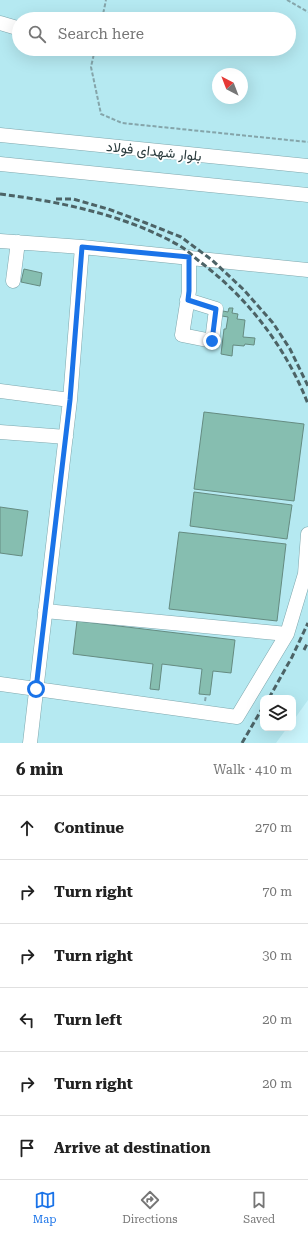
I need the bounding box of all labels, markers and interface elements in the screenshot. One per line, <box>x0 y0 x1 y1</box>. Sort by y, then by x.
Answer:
search box <box>12 12 296 56</box>
icon: search <box>26 23 48 45</box>
text: Search here <box>58 25 144 43</box>
north arrow <box>212 68 248 104</box>
street label: بلوار شهدای فولاد <box>105 138 202 165</box>
route end <box>203 332 221 350</box>
route start <box>27 680 45 698</box>
map controls <box>260 695 296 731</box>
button: layers <box>260 695 296 731</box>
text: 6 min <box>16 759 63 779</box>
text: Walk · 410 m <box>213 762 292 777</box>
icon: ahead <box>16 817 38 839</box>
text: Continue <box>54 819 124 837</box>
text: 270 m <box>255 820 292 835</box>
icon: right <box>16 881 38 903</box>
text: Turn right <box>54 883 133 901</box>
text: 70 m <box>262 884 292 899</box>
icon: right <box>16 945 38 967</box>
text: Turn right <box>54 947 133 965</box>
text: 30 m <box>262 948 292 963</box>
icon: left <box>16 1009 38 1031</box>
text: Turn left <box>54 1011 122 1029</box>
text: 20 m <box>262 1012 292 1027</box>
icon: right <box>16 1073 38 1095</box>
text: Turn right <box>54 1075 133 1093</box>
text: 20 m <box>262 1076 292 1091</box>
icon: arrive <box>16 1137 38 1159</box>
text: Arrive at destination <box>54 1139 210 1157</box>
tab: Map <box>33 1189 56 1226</box>
tab: Directions <box>122 1189 177 1226</box>
tab: Saved <box>243 1189 275 1226</box>

